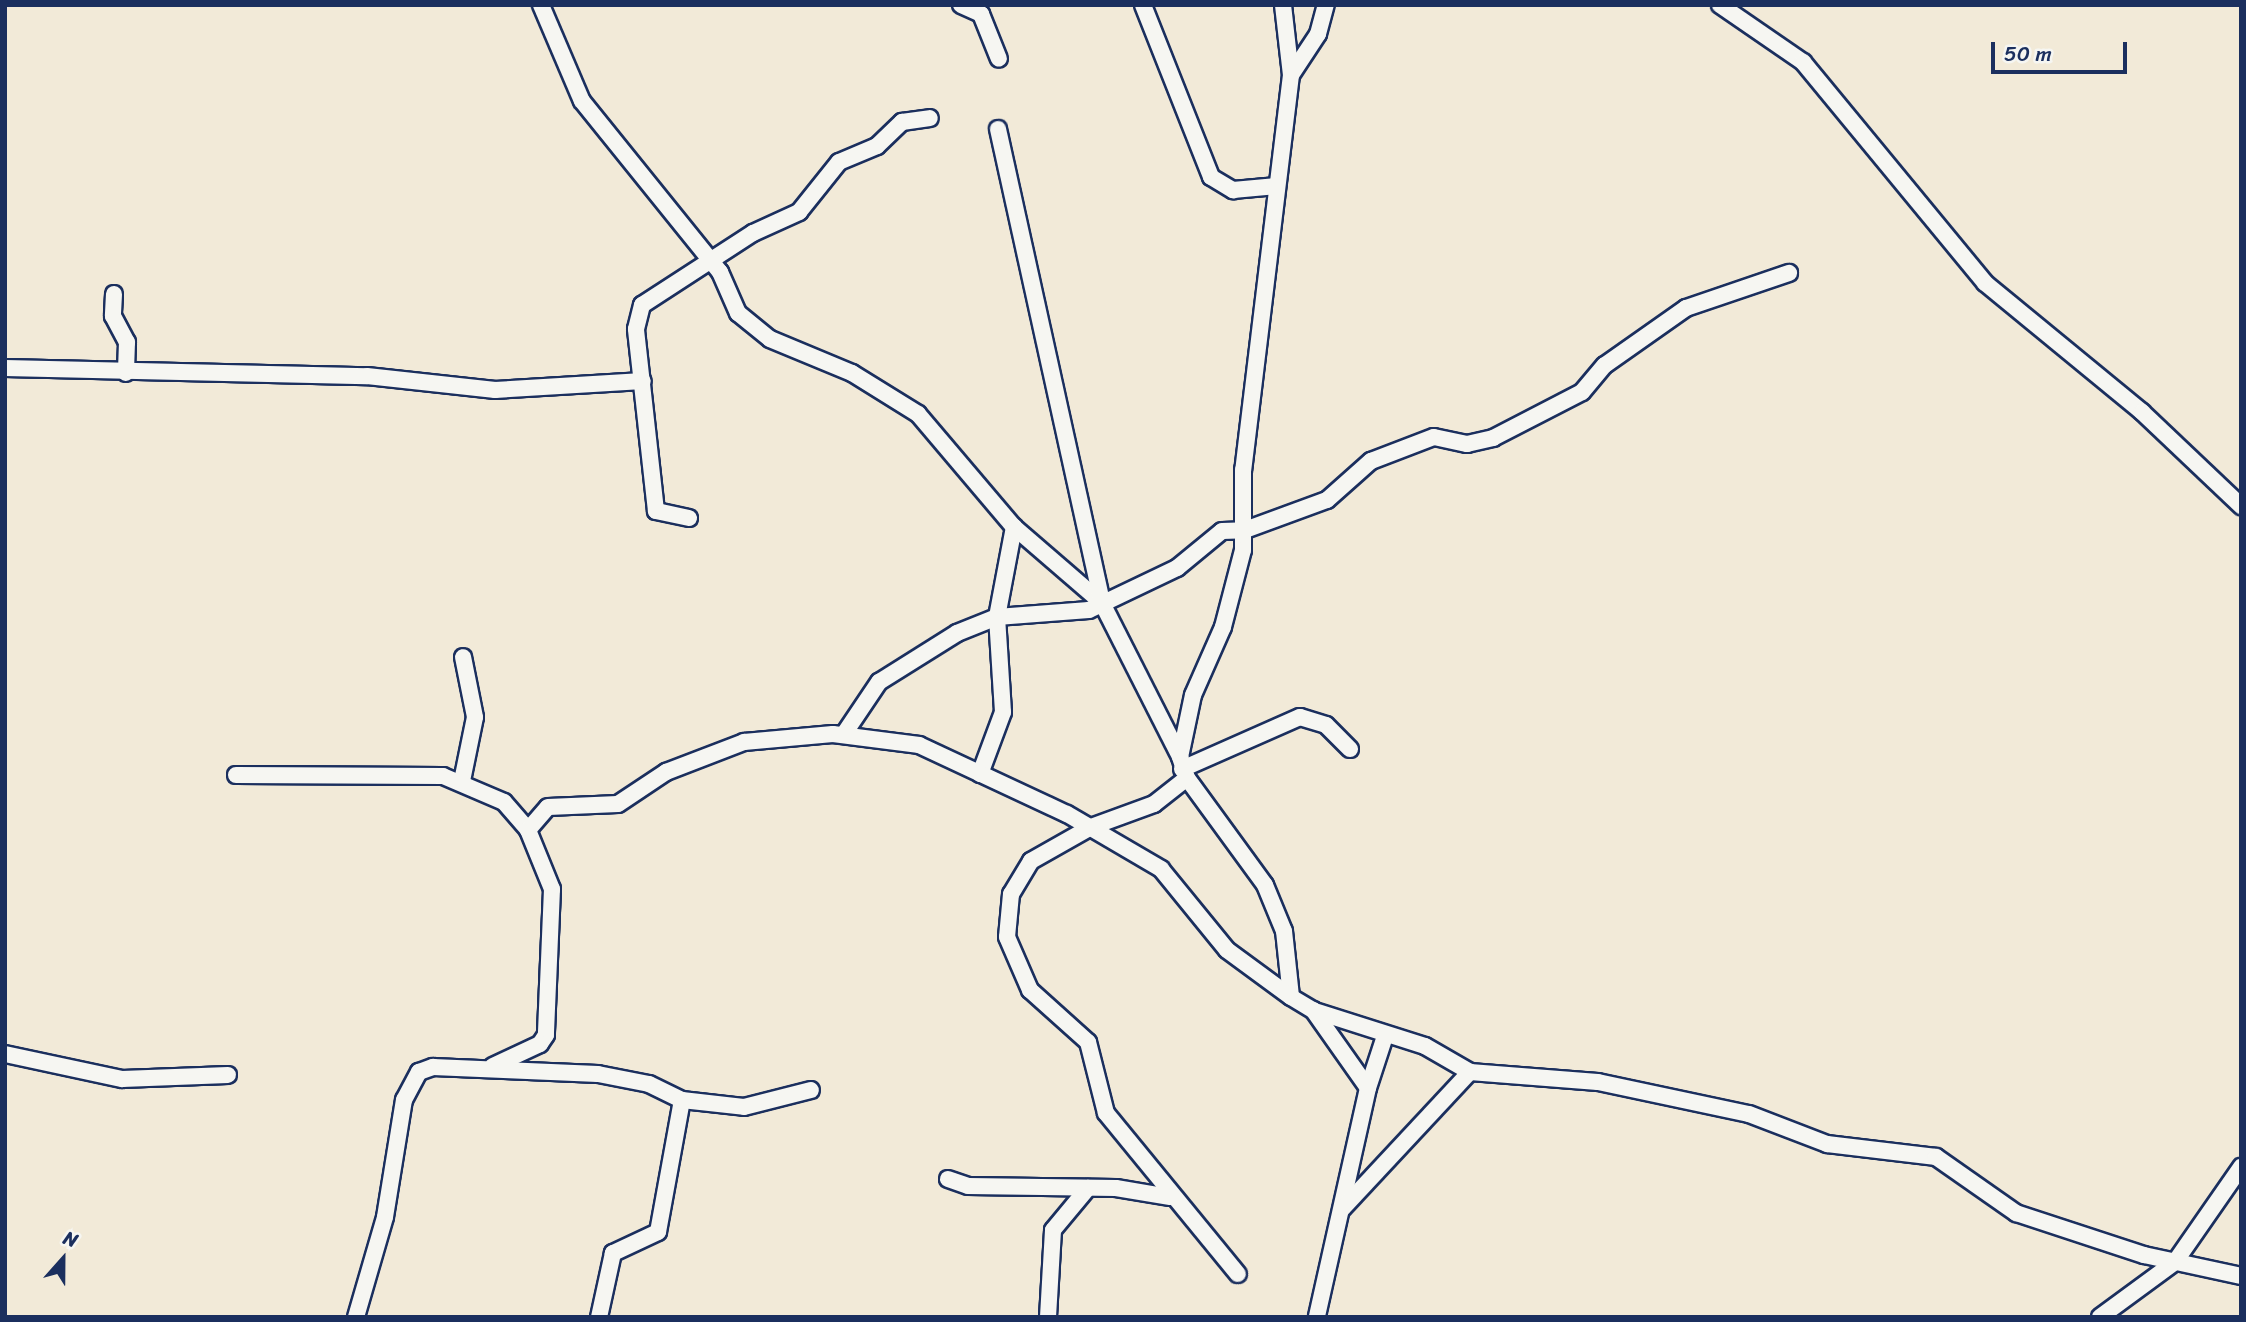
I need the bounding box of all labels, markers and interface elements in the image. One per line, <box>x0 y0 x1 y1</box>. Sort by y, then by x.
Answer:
scale bar <box>1994 28 2130 72</box>
text: 50 m <box>2004 35 2052 73</box>
text: N <box>59 1221 83 1257</box>
north arrow <box>28 1224 98 1294</box>

